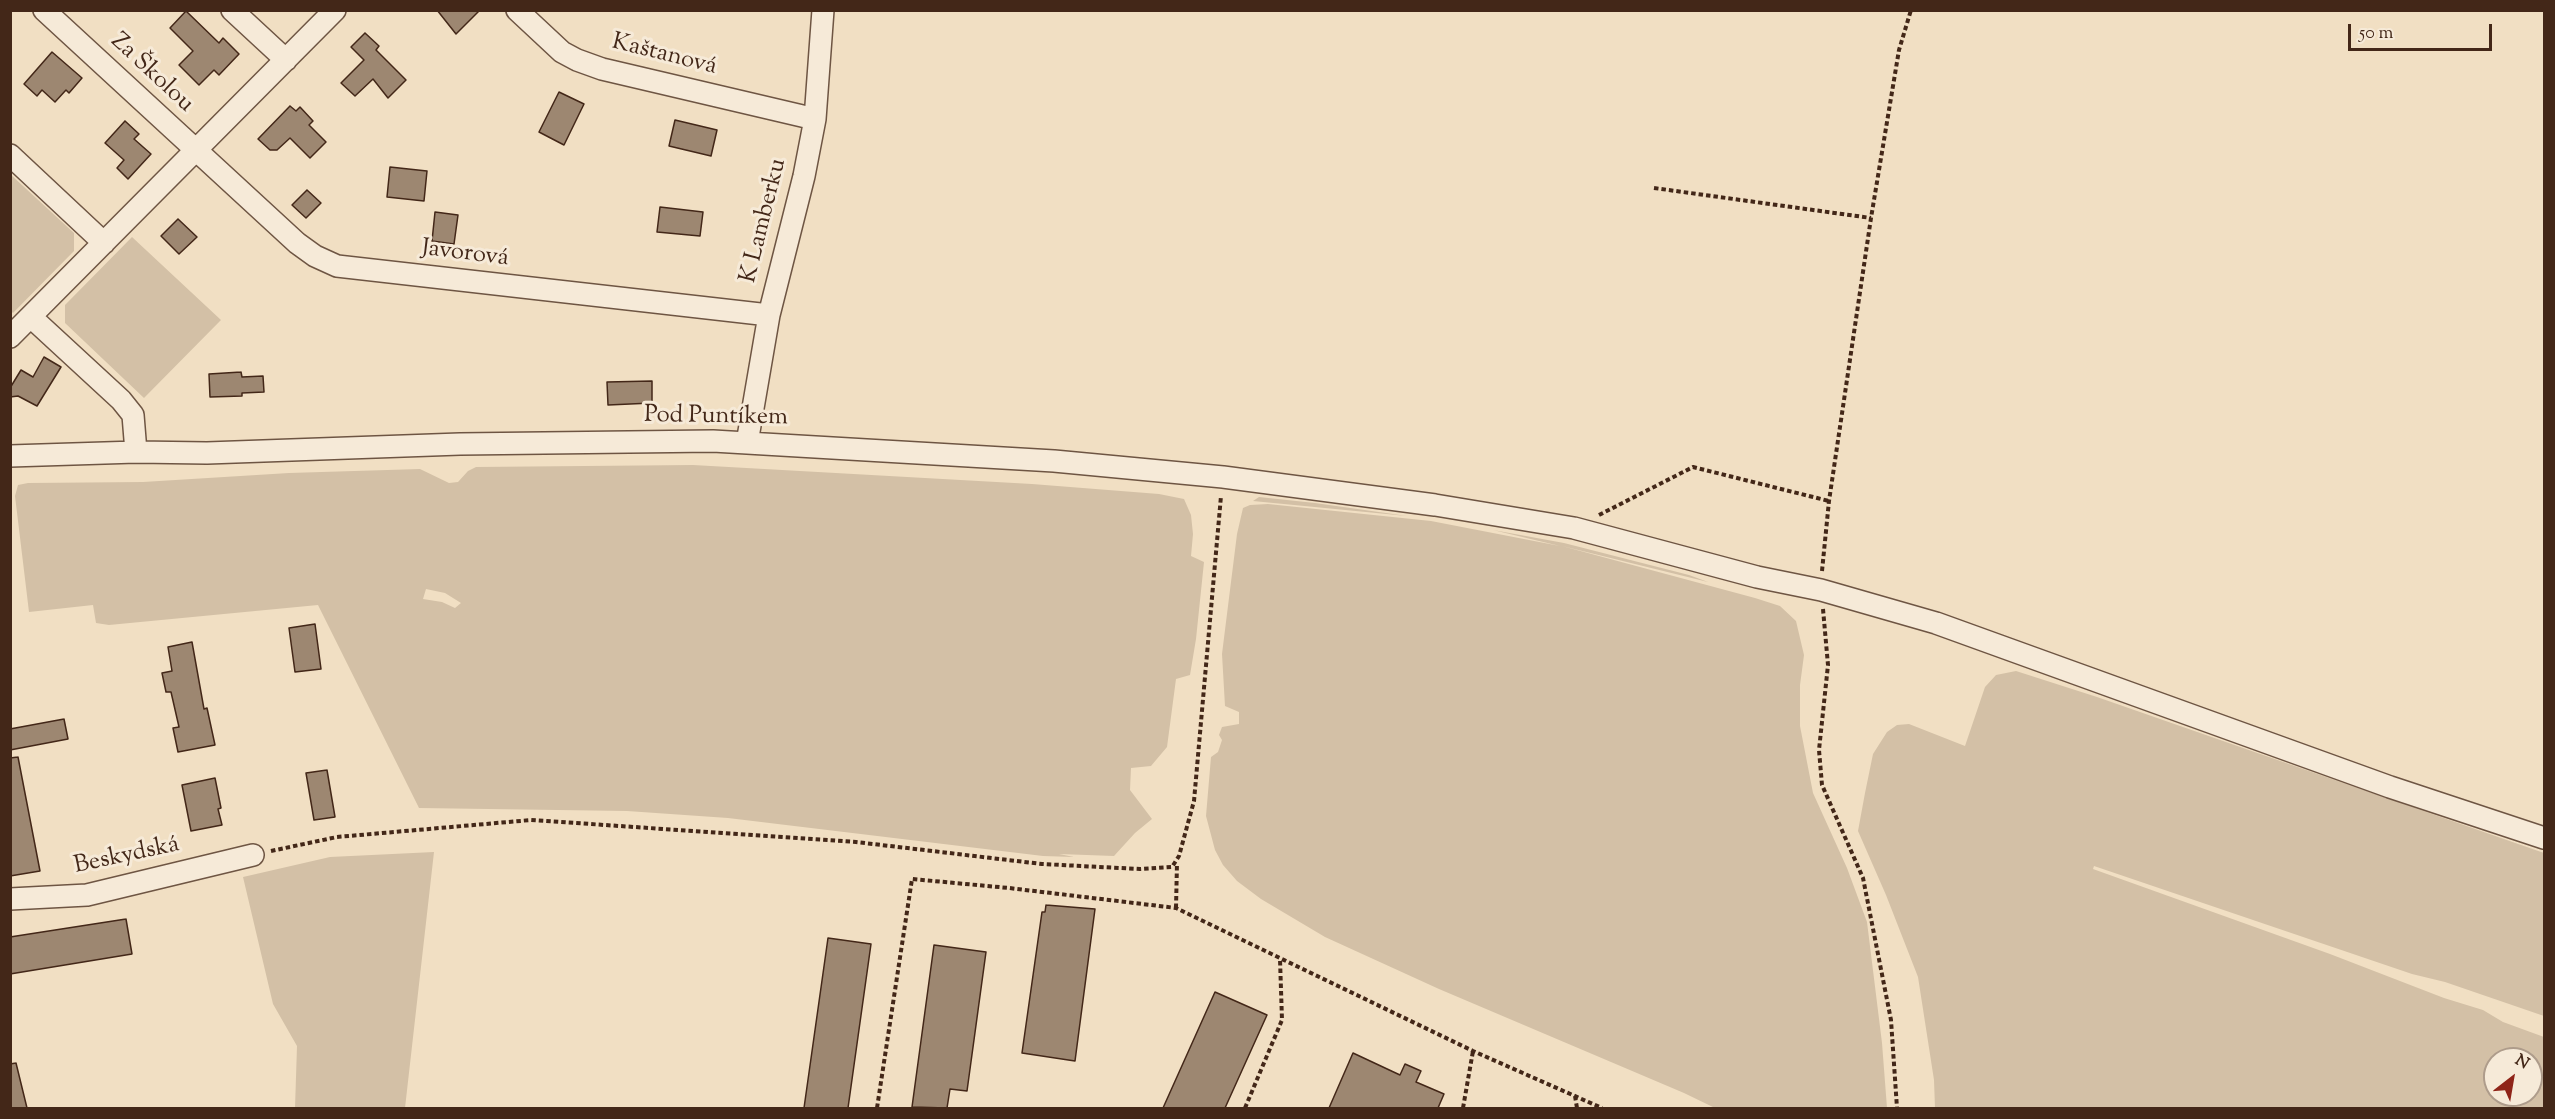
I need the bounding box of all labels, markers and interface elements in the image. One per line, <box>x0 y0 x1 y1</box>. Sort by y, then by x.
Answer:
scale bar <box>2351 12 2495 50</box>
text: 50 m <box>2359 21 2393 47</box>
street label: Za Školou <box>103 28 199 120</box>
street label: Kaštanová <box>609 29 719 83</box>
street label: K Lamberku <box>736 156 794 286</box>
street label: Javorová <box>420 235 510 275</box>
street label: Pod Puntíkem <box>644 402 788 434</box>
street label: Beskydská <box>72 832 182 882</box>
north arrow <box>2483 1047 2543 1107</box>
text: N <box>2510 1050 2533 1076</box>

